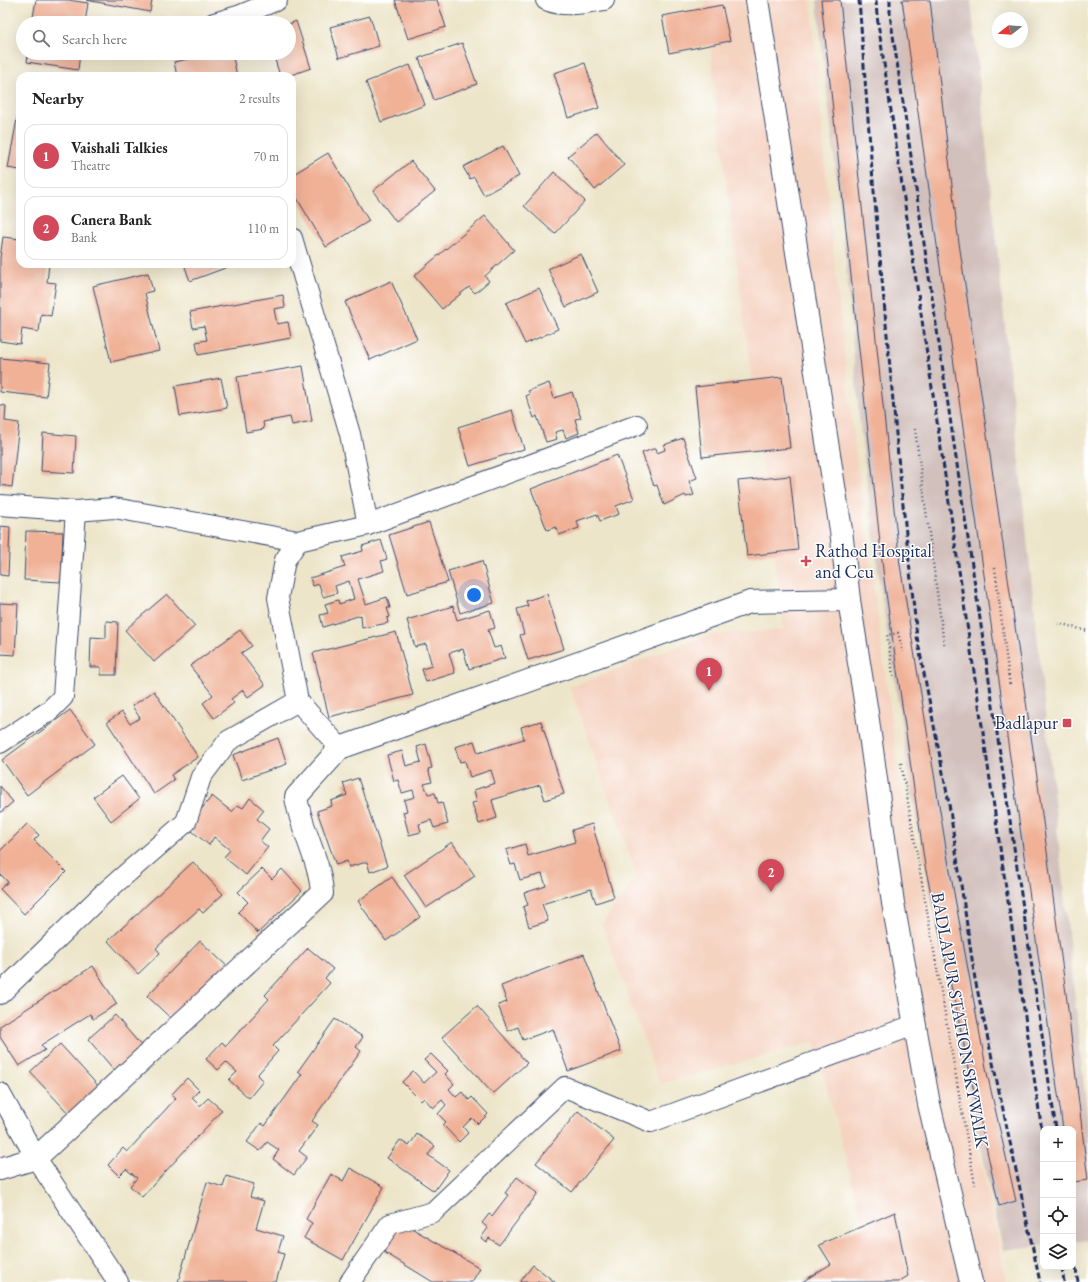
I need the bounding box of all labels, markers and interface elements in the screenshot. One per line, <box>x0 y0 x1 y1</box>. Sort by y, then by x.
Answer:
north arrow <box>992 12 1028 48</box>
search box <box>16 16 296 60</box>
icon: search <box>30 27 52 49</box>
text: Search here <box>62 29 127 48</box>
text: Nearby <box>32 87 84 109</box>
text: 2 results <box>239 90 280 107</box>
text: Vaishali Talkies <box>71 138 168 157</box>
text: 1 <box>43 148 49 165</box>
text: 70 m <box>254 148 279 165</box>
text: Theatre <box>71 157 110 174</box>
text: Canera Bank <box>71 210 152 229</box>
text: 2 <box>43 220 49 237</box>
text: 110 m <box>248 220 279 237</box>
text: Bank <box>71 229 97 246</box>
place label: Rathod Hospital and Ccu <box>815 539 932 583</box>
marker: Rathod Hospital and Ccu <box>800 555 812 567</box>
your location <box>464 585 484 605</box>
pin: 1 <box>696 658 722 691</box>
place label: Badlapur <box>995 711 1058 734</box>
marker: Badlapur <box>1061 717 1073 729</box>
pin: 2 <box>758 859 784 892</box>
street label: BADLAPUR STATION SKYWALK <box>927 890 994 1150</box>
map controls <box>1040 1126 1076 1270</box>
button: + <box>1040 1126 1076 1162</box>
button: − <box>1040 1162 1076 1198</box>
button: locate <box>1040 1198 1076 1234</box>
button: layers <box>1040 1234 1076 1270</box>

